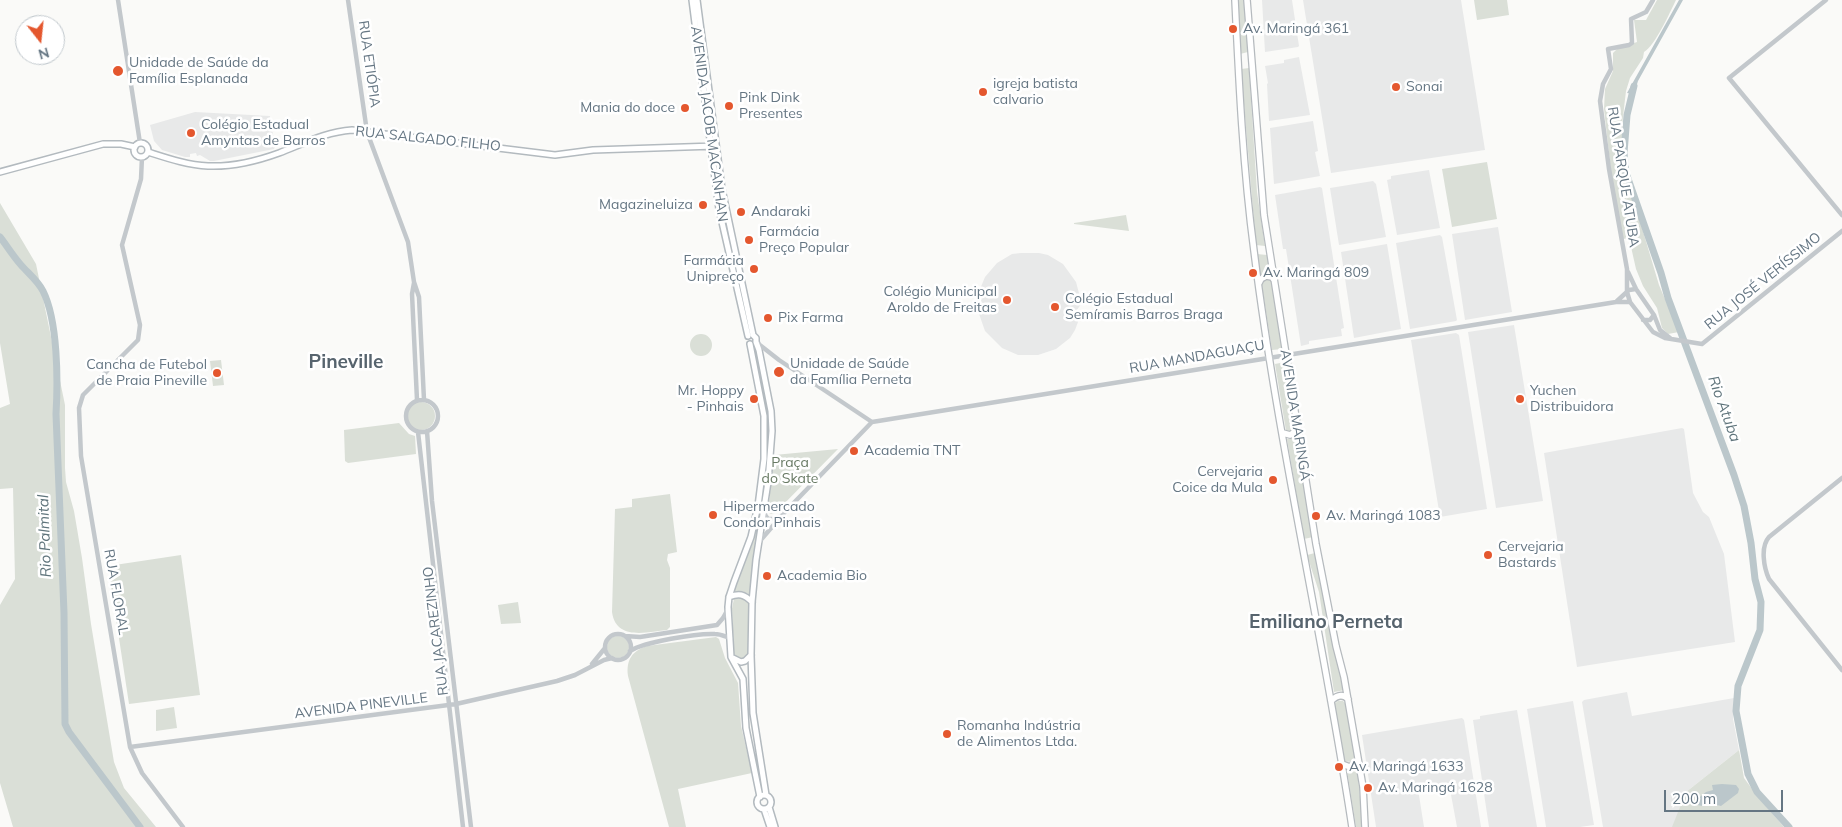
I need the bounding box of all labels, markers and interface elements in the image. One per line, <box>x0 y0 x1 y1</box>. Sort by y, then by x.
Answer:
north arrow <box>15 15 65 65</box>
street label: RUA ETIÓPIA <box>355 19 383 109</box>
place label: Av. Maringá 361 <box>1243 21 1349 37</box>
marker: Av. Maringá 361 <box>1227 23 1239 35</box>
street label: AVENIDA JACOB MACANHAN <box>687 25 731 223</box>
text: N <box>36 43 51 64</box>
place label: Unidade de Saúde da Família Esplanada <box>129 55 269 88</box>
marker: Unidade de Saúde da Família Esplanada <box>111 64 125 78</box>
place label: igreja batista calvario <box>993 76 1078 108</box>
place label: Sonai <box>1406 79 1443 95</box>
marker: Sonai <box>1390 81 1402 93</box>
marker: igreja batista calvario <box>977 86 989 98</box>
place label: Pink Dink Presentes <box>739 90 803 122</box>
place label: Mania do doce <box>580 100 675 116</box>
marker: Pink Dink Presentes <box>723 100 735 112</box>
marker: Mania do doce <box>679 102 691 114</box>
street label: RUA PARQUE ATUBA <box>1604 105 1642 249</box>
place label: Colégio Estadual Amyntas de Barros <box>201 117 326 150</box>
street label: RUA SALGADO FILHO <box>355 123 501 155</box>
marker: Colégio Estadual Amyntas de Barros <box>185 127 197 139</box>
place label: Magazineluiza <box>599 197 693 213</box>
marker: Magazineluiza <box>697 199 709 211</box>
place label: Andaraki <box>751 204 810 220</box>
marker: Andaraki <box>735 206 747 218</box>
place label: Farmácia Preço Popular <box>759 224 849 256</box>
street label: RUA JOSÉ VERÍSSIMO <box>1701 229 1825 333</box>
marker: Farmácia Preço Popular <box>743 234 755 246</box>
place label: Farmácia Unipreço <box>684 253 744 286</box>
marker: Farmácia Unipreço <box>748 263 760 275</box>
place label: Av. Maringá 809 <box>1263 265 1369 281</box>
marker: Av. Maringá 809 <box>1247 267 1259 279</box>
place label: Colégio Municipal Aroldo de Freitas <box>884 284 997 316</box>
place label: Colégio Estadual Semíramis Barros Braga <box>1065 291 1223 324</box>
marker: Colégio Municipal Aroldo de Freitas <box>1001 294 1013 306</box>
marker: Colégio Estadual Semíramis Barros Braga <box>1049 301 1061 313</box>
place label: Pix Farma <box>778 310 843 326</box>
marker: Pix Farma <box>762 312 774 324</box>
street label: RUA MANDAGUAÇU <box>1128 337 1266 377</box>
street label: AVENIDA MARINGÁ <box>1276 348 1314 482</box>
district label: Pineville <box>309 351 383 373</box>
place label: Unidade de Saúde da Família Perneta <box>790 356 912 388</box>
place label: Cancha de Futebol de Praia Pineville <box>86 357 207 390</box>
marker: Unidade de Saúde da Família Perneta <box>772 365 786 379</box>
marker: Cancha de Futebol de Praia Pineville <box>211 367 223 379</box>
water label: Rio Atuba <box>1704 373 1744 445</box>
place label: Mr. Hoppy - Pinhais <box>678 383 744 416</box>
place label: Yuchen Distribuidora <box>1530 383 1614 416</box>
marker: Mr. Hoppy - Pinhais <box>748 393 760 405</box>
marker: Yuchen Distribuidora <box>1514 393 1526 405</box>
place label: Academia TNT <box>864 443 961 459</box>
marker: Academia TNT <box>848 445 860 457</box>
park label: Praça do Skate <box>762 455 818 488</box>
place label: Cervejaria Coice da Mula <box>1172 464 1263 497</box>
marker: Cervejaria Coice da Mula <box>1267 474 1279 486</box>
water label: Rio Palmital <box>35 494 55 578</box>
place label: Hipermercado Condor Pinhais <box>723 499 821 532</box>
place label: Av. Maringá 1083 <box>1326 508 1441 524</box>
marker: Hipermercado Condor Pinhais <box>707 509 719 521</box>
marker: Av. Maringá 1083 <box>1310 510 1322 522</box>
place label: Cervejaria Bastards <box>1498 539 1564 572</box>
street label: RUA FLORAL <box>100 548 132 636</box>
marker: Cervejaria Bastards <box>1482 549 1494 561</box>
street label: RUA JACAREZINHO <box>420 565 452 697</box>
place label: Academia Bio <box>777 568 867 584</box>
marker: Academia Bio <box>761 570 773 582</box>
district label: Emiliano Perneta <box>1249 611 1403 633</box>
street label: AVENIDA PINEVILLE <box>293 689 429 723</box>
place label: Romanha Indústria de Alimentos Ltda. <box>957 718 1081 750</box>
marker: Romanha Indústria de Alimentos Ltda. <box>941 728 953 740</box>
place label: Av. Maringá 1633 <box>1349 759 1464 775</box>
marker: Av. Maringá 1633 <box>1333 761 1345 773</box>
place label: Av. Maringá 1628 <box>1378 780 1493 796</box>
scale bar <box>1667 780 1786 812</box>
marker: Av. Maringá 1628 <box>1362 782 1374 794</box>
text: 200 m <box>1672 789 1716 808</box>

